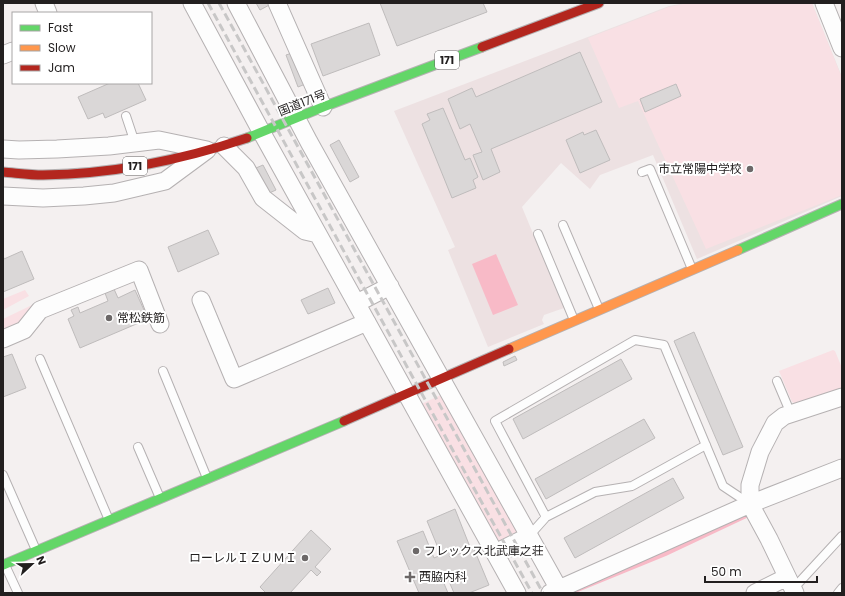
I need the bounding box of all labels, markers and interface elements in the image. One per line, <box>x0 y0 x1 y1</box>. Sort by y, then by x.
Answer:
legend <box>12 12 152 84</box>
text: Fast <box>48 19 73 36</box>
text: Slow <box>48 39 76 56</box>
road number: 171 <box>435 51 459 69</box>
text: Jam <box>48 59 75 76</box>
street label: 国道171号 <box>275 85 328 120</box>
road number: 171 <box>123 157 147 175</box>
place label: 市立常陽中学校 <box>658 160 742 177</box>
marker: 市立常陽中学校 <box>745 164 755 174</box>
place label: 常松鉄筋 <box>117 309 165 326</box>
marker: 常松鉄筋 <box>104 313 114 323</box>
place label: フレックス北武庫之荘 <box>424 542 544 559</box>
north arrow <box>12 544 52 584</box>
marker: フレックス北武庫之荘 <box>411 546 421 556</box>
place label: ローレルＩＺＵＭＩ <box>189 549 297 566</box>
text: N <box>32 553 50 567</box>
marker: ローレルＩＺＵＭＩ <box>300 553 310 563</box>
scale bar <box>705 558 817 584</box>
text: 50 m <box>711 563 742 580</box>
place label: 西脇内科 <box>419 568 467 585</box>
marker: 西脇内科 <box>404 571 416 583</box>

